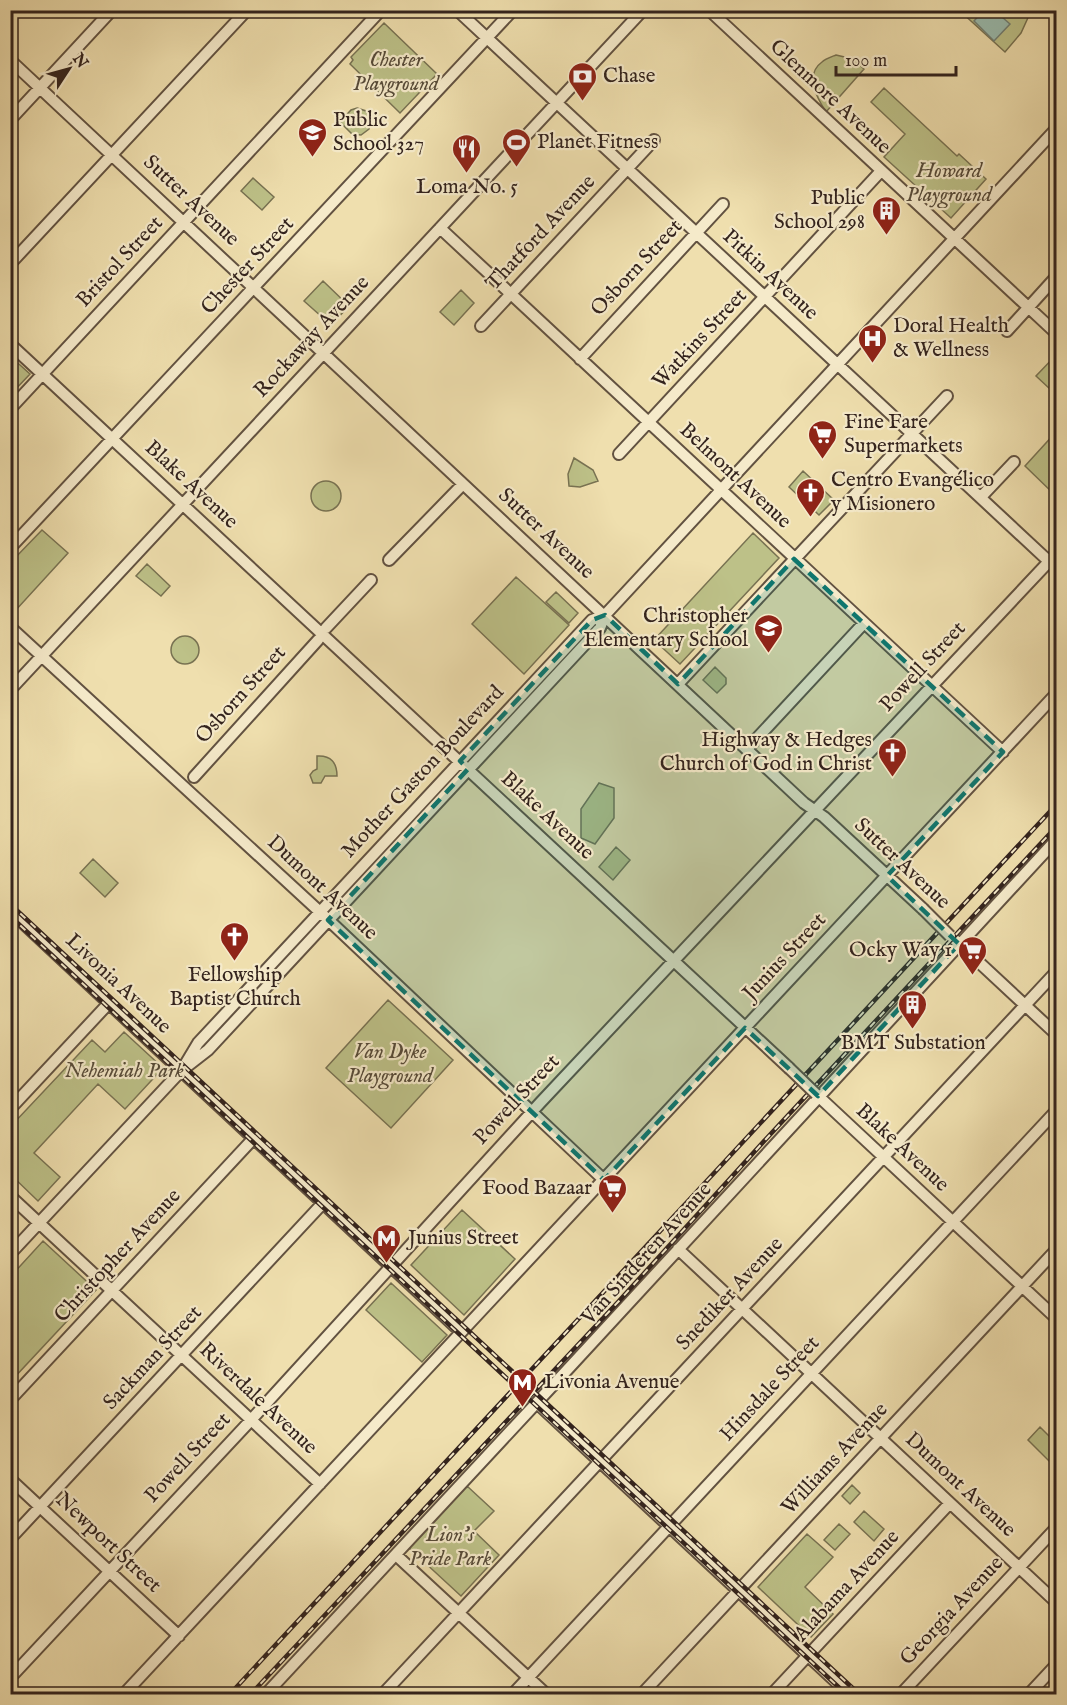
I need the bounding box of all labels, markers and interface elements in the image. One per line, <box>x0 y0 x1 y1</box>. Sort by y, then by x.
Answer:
street label: Glenmore Avenue <box>764 34 897 161</box>
north arrow <box>39 39 99 99</box>
scale bar <box>836 39 956 77</box>
park label: Chester Playground <box>353 47 441 98</box>
text: N <box>67 49 92 73</box>
text: 100 m <box>845 50 887 73</box>
bank icon: Chase <box>566 60 598 102</box>
place label: Chase <box>603 63 656 90</box>
place label: Public School 327 <box>333 107 424 158</box>
school or university icon: Public School 327 <box>296 116 328 158</box>
sports icon: Planet Fitness <box>500 126 532 168</box>
place label: Planet Fitness <box>537 129 658 156</box>
restaurant icon: Loma No. 5 <box>451 132 483 174</box>
street label: Sutter Avenue <box>137 149 245 253</box>
park label: Howard Playground <box>906 158 994 209</box>
street label: Thatford Avenue <box>480 169 602 297</box>
place label: Loma No. 5 <box>416 174 518 201</box>
place label: Public School 298 <box>774 185 865 236</box>
building icon: Public School 298 <box>870 194 902 236</box>
street label: Bristol Street <box>71 211 169 313</box>
street label: Chester Street <box>196 211 300 321</box>
street label: Osborn Street <box>585 214 689 322</box>
street label: Pitkin Avenue <box>716 224 824 327</box>
street label: Rockaway Avenue <box>248 270 376 404</box>
street label: Watkins Street <box>647 283 753 395</box>
place label: Doral Health & Wellness <box>893 313 1009 364</box>
hospital icon: Doral Health & Wellness <box>856 322 888 364</box>
place label: Fine Fare Supermarkets <box>844 409 963 460</box>
street label: Belmont Avenue <box>673 417 797 535</box>
supermarket icon: Fine Fare Supermarkets <box>807 418 839 460</box>
street label: Blake Avenue <box>139 435 244 535</box>
place label: Centro Evangélico y Misionero <box>830 467 994 518</box>
church icon: Centro Evangélico y Misionero <box>794 476 826 518</box>
street label: Sutter Avenue <box>492 482 600 586</box>
place label: Christopher Elementary School <box>583 603 748 654</box>
school or university icon: Christopher Elementary School <box>753 612 785 654</box>
street label: Powell Street <box>874 616 972 718</box>
street label: Osborn Street <box>190 640 292 750</box>
street label: Mother Gaston Boulevard <box>336 679 511 864</box>
place label: Highway & Hedges Church of God in Christ <box>660 727 872 778</box>
church icon: Highway & Hedges Church of God in Christ <box>877 736 909 778</box>
street label: Blake Avenue <box>495 766 600 866</box>
street label: Sutter Avenue <box>848 812 956 916</box>
street label: Dumont Avenue <box>261 830 383 947</box>
street label: Junius Street <box>736 907 833 1008</box>
church icon: Fellowship Baptist Church <box>219 920 251 962</box>
street label: Livonia Avenue <box>59 928 177 1040</box>
supermarket icon: Ocky Way 1 <box>957 934 989 976</box>
place label: Ocky Way 1 <box>849 937 952 964</box>
place label: Fellowship Baptist Church <box>169 962 301 1013</box>
building icon: BMT Substation <box>897 988 929 1030</box>
place label: BMT Substation <box>840 1030 986 1057</box>
park label: Van Dyke Playground <box>347 1039 435 1090</box>
street label: Powell Street <box>468 1049 566 1151</box>
park label: Nehemiah Park <box>64 1058 184 1085</box>
street label: Blake Avenue <box>850 1098 955 1198</box>
supermarket icon: Food Bazaar <box>597 1172 629 1214</box>
place label: Food Bazaar <box>482 1175 592 1202</box>
street label: Van Sinderen Avenue <box>575 1177 718 1332</box>
street label: Christopher Avenue <box>49 1183 187 1329</box>
metro station icon: Junius Street <box>371 1222 403 1264</box>
place label: Junius Street <box>406 1225 519 1252</box>
street label: Snediker Avenue <box>670 1231 790 1356</box>
street label: Sackman Street <box>98 1300 208 1416</box>
street label: Hinsdale Street <box>714 1331 826 1447</box>
street label: Riverdale Avenue <box>193 1337 323 1461</box>
metro station icon: Livonia Avenue <box>507 1366 539 1408</box>
place label: Livonia Avenue <box>544 1369 680 1396</box>
street label: Williams Avenue <box>776 1397 894 1521</box>
street label: Powell Street <box>139 1407 237 1509</box>
street label: Dumont Avenue <box>899 1427 1021 1544</box>
street label: Newport Street <box>49 1487 167 1599</box>
park label: Lion's Pride Park <box>409 1522 492 1573</box>
street label: Alabama Avenue <box>788 1524 906 1648</box>
street label: Georgia Avenue <box>894 1550 1010 1671</box>

